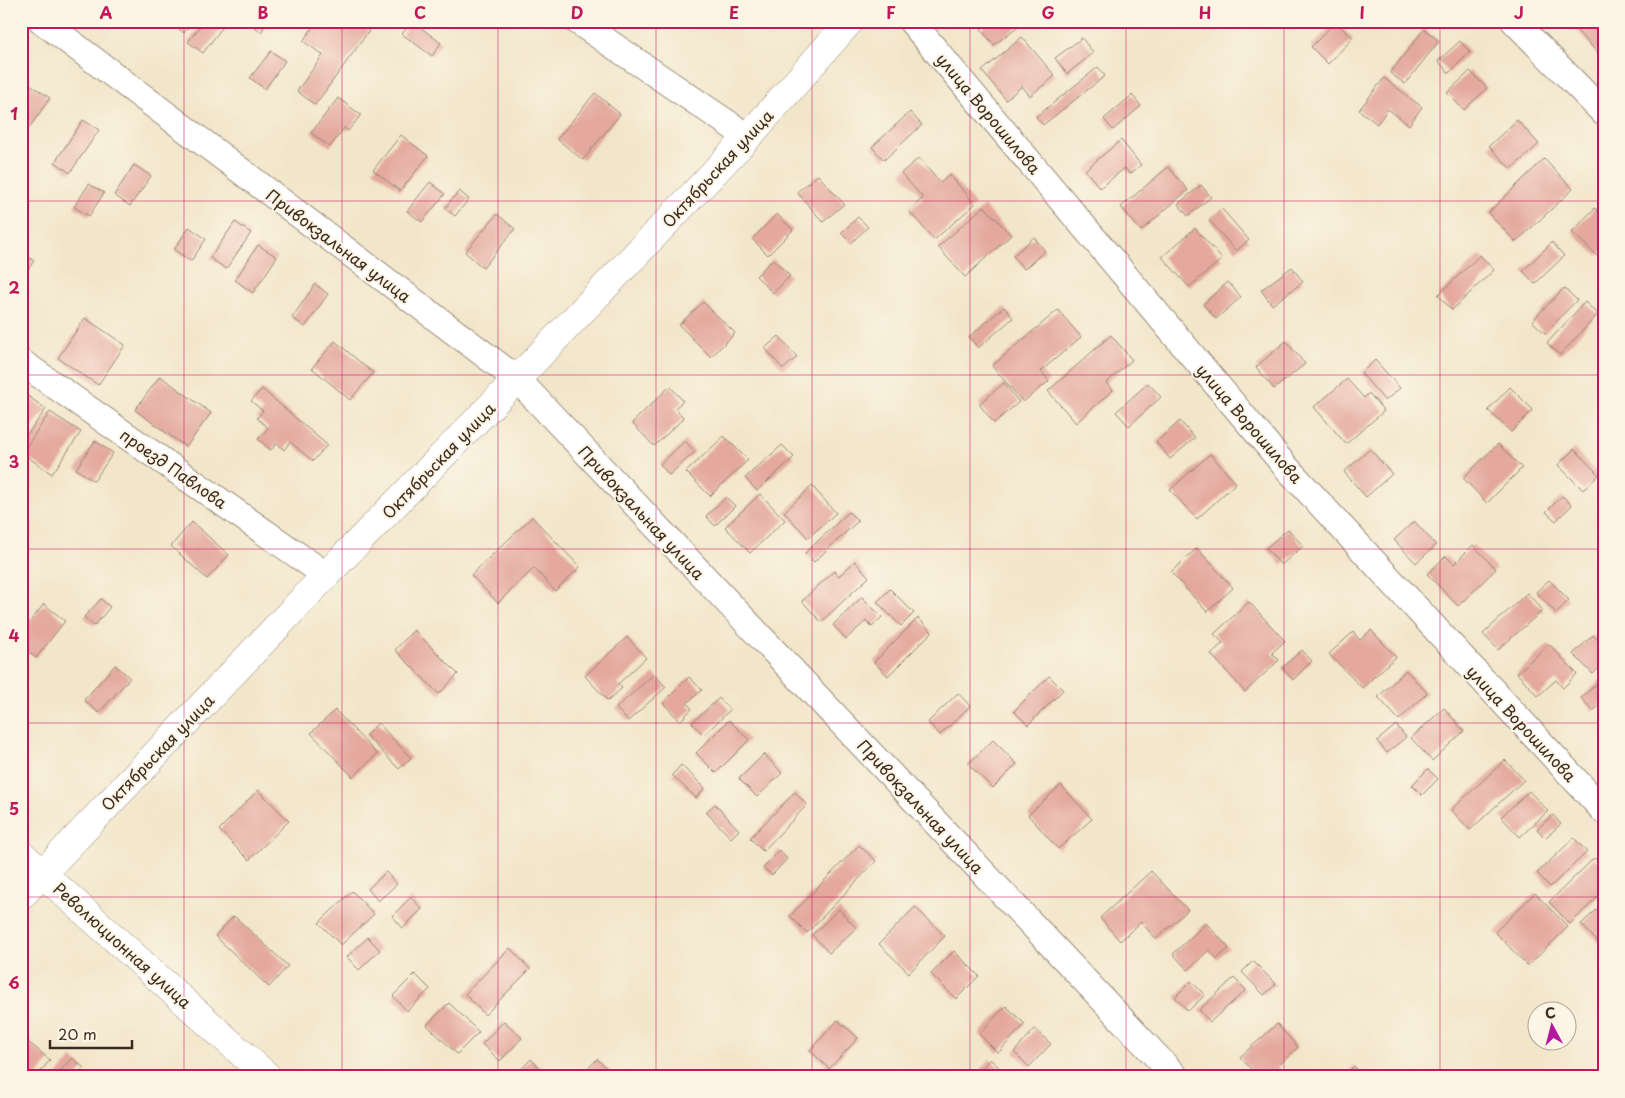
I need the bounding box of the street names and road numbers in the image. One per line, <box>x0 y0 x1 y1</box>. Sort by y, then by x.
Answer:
street label: улица Ворошилова <box>931 47 1047 179</box>
street label: Октябрьская улица <box>656 104 778 232</box>
street label: Привокзальная улица <box>262 182 416 308</box>
street label: улица Ворошилова <box>1191 358 1309 488</box>
street label: Октябрьская улица <box>376 396 500 524</box>
street label: проезд Павлова <box>116 422 232 514</box>
street label: Привокзальная улица <box>573 439 711 585</box>
street label: улица Ворошилова <box>1462 659 1582 787</box>
street label: Октябрьская улица <box>95 688 219 816</box>
street label: Привокзальная улица <box>852 733 990 879</box>
street label: Революционная улица <box>49 876 197 1014</box>

